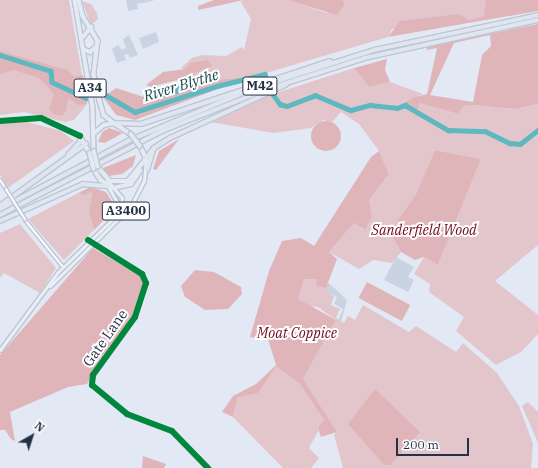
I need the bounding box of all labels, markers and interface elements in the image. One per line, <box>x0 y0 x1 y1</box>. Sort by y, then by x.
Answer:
water label: River Blythe <box>141 65 221 105</box>
road number: M42 <box>242 75 278 97</box>
road number: A34 <box>73 77 107 99</box>
road number: A3400 <box>101 200 151 222</box>
park label: Sanderfield Wood <box>371 222 477 238</box>
street label: Gate Lane <box>79 306 131 370</box>
park label: Moat Coppice <box>257 325 337 341</box>
north arrow <box>12 416 52 456</box>
text: N <box>32 418 47 435</box>
scale bar <box>398 430 471 456</box>
text: 200 m <box>403 437 439 452</box>

